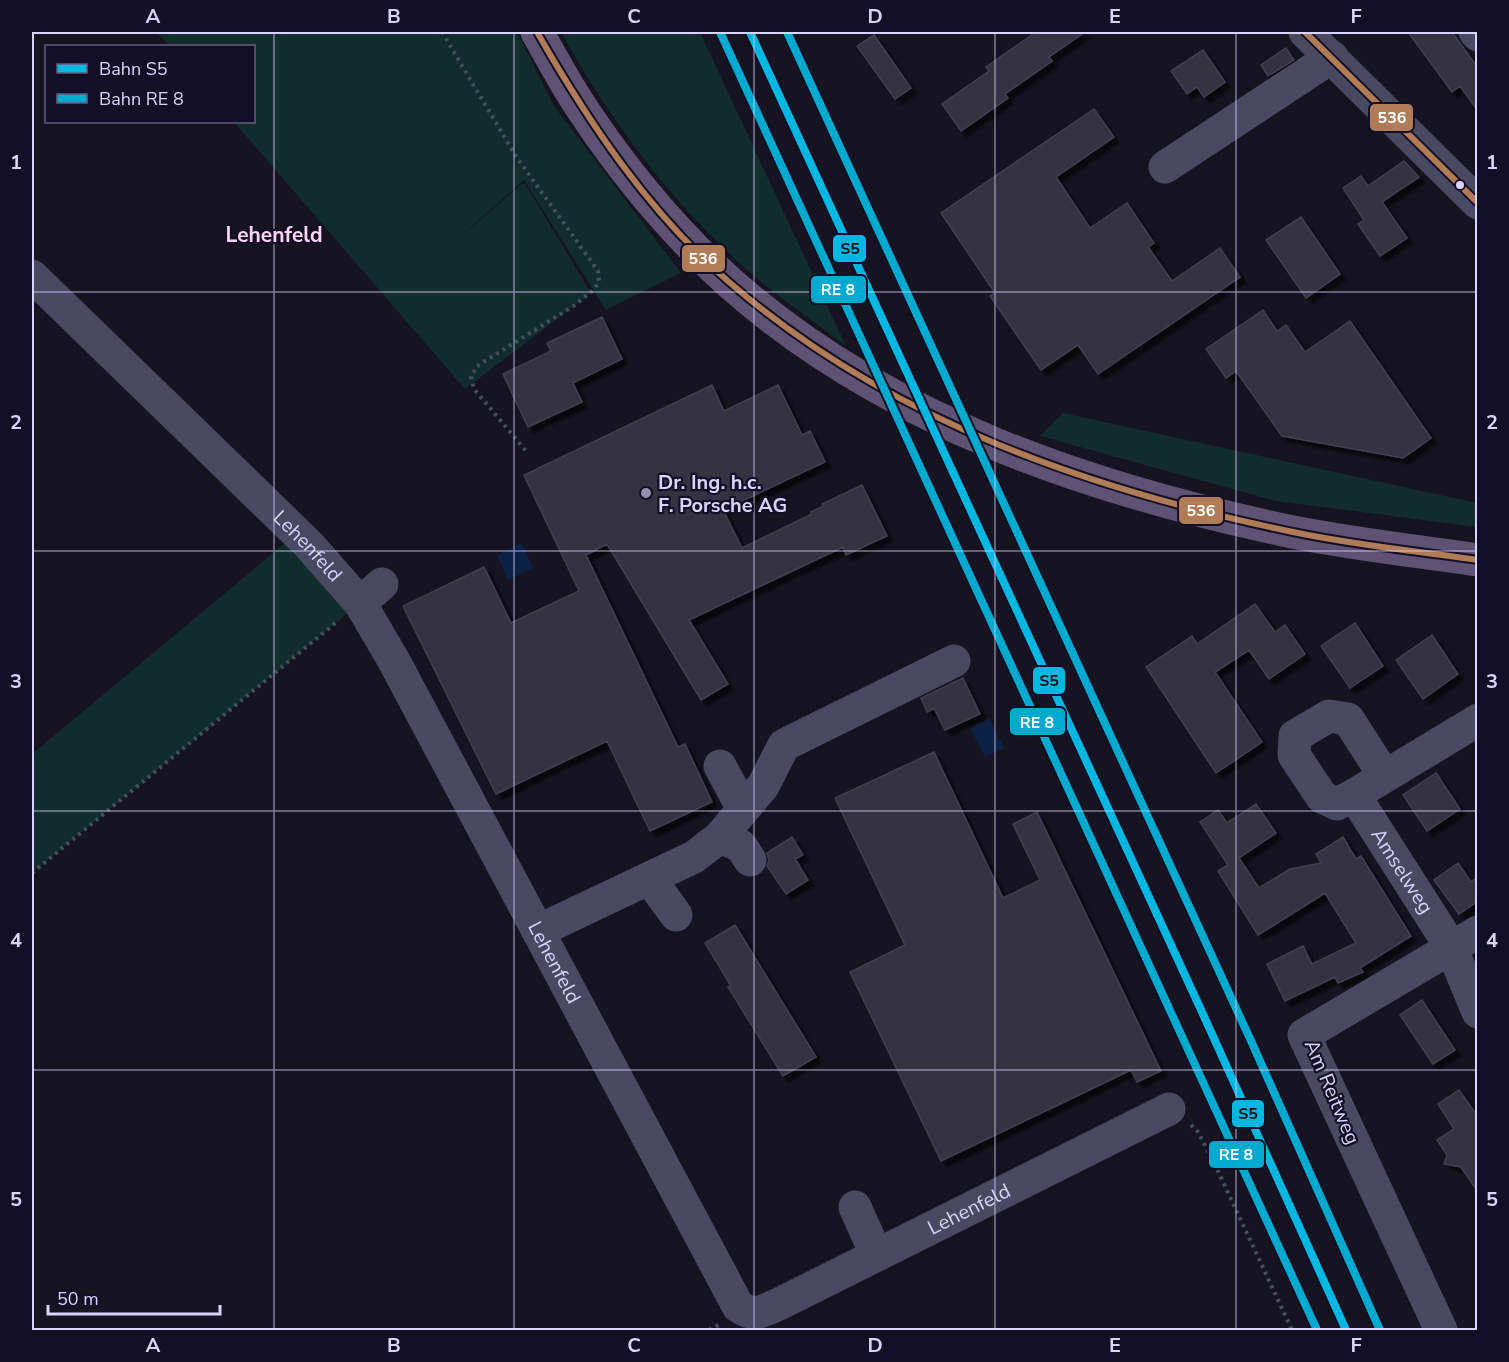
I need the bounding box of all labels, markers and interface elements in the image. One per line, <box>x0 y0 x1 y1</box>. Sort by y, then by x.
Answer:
text: A <box>146 3 161 30</box>
text: B <box>387 3 401 30</box>
text: C <box>627 3 641 30</box>
text: D <box>867 3 883 30</box>
text: E <box>1109 3 1121 30</box>
text: F <box>1350 3 1362 30</box>
legend <box>45 45 255 123</box>
text: Bahn S5 <box>99 57 168 81</box>
text: Bahn RE 8 <box>99 87 184 111</box>
line badge: 536 <box>1369 103 1414 132</box>
text: 536 <box>1378 107 1406 129</box>
text: 1 <box>10 149 22 176</box>
text: 1 <box>1486 149 1498 176</box>
unlabelled marker <box>1454 179 1466 191</box>
district label: Lehenfeld <box>226 221 322 249</box>
line badge: S5 <box>832 234 867 263</box>
text: S5 <box>840 238 860 260</box>
line badge: 536 <box>681 244 726 273</box>
text: 536 <box>689 248 717 270</box>
line badge: RE 8 <box>810 275 867 304</box>
text: RE 8 <box>821 279 855 301</box>
text: 2 <box>10 409 22 436</box>
text: 2 <box>1486 409 1498 436</box>
place label: Dr. Ing. h.c. F. Porsche AG <box>658 469 787 519</box>
marker: Dr. Ing. h.c. F. Porsche AG <box>639 486 653 500</box>
line badge: 536 <box>1178 496 1224 525</box>
text: 536 <box>1187 500 1215 522</box>
street label: Lehenfeld <box>267 504 349 587</box>
line badge: S5 <box>1032 666 1066 695</box>
text: 3 <box>10 668 22 695</box>
text: 3 <box>1486 668 1498 695</box>
text: S5 <box>1039 670 1059 692</box>
line badge: RE 8 <box>1009 707 1066 736</box>
text: RE 8 <box>1020 712 1054 734</box>
street label: Amselweg <box>1365 823 1440 919</box>
street label: Lehenfeld <box>522 916 588 1008</box>
text: 4 <box>10 927 22 954</box>
text: 4 <box>1486 927 1498 954</box>
street label: Am Reitweg <box>1298 1035 1366 1149</box>
line badge: S5 <box>1231 1099 1265 1128</box>
text: S5 <box>1238 1103 1258 1125</box>
line badge: RE 8 <box>1208 1140 1265 1169</box>
text: RE 8 <box>1219 1144 1253 1166</box>
street label: Lehenfeld <box>923 1177 1015 1241</box>
text: 5 <box>10 1186 22 1213</box>
text: 5 <box>1486 1186 1498 1213</box>
scale bar <box>48 1278 220 1316</box>
text: 50 m <box>57 1287 99 1311</box>
text: A <box>146 1332 161 1359</box>
text: B <box>387 1332 401 1359</box>
text: C <box>627 1332 641 1359</box>
text: D <box>867 1332 883 1359</box>
text: E <box>1109 1332 1121 1359</box>
text: F <box>1350 1332 1362 1359</box>

